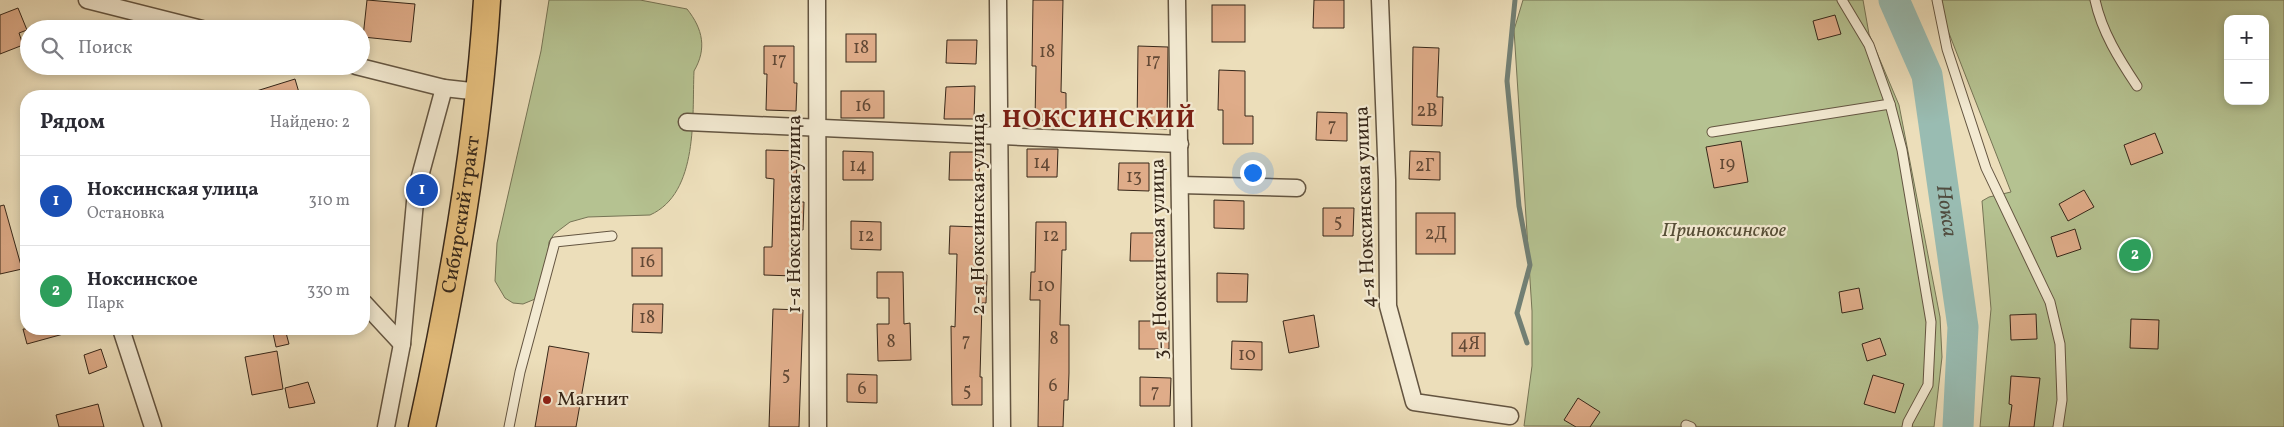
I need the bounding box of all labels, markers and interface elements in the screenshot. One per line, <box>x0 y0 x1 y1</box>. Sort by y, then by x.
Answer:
map controls <box>2224 15 2269 105</box>
button: + <box>2224 15 2269 60</box>
search box <box>20 20 370 75</box>
icon: search <box>38 34 66 62</box>
text: Поиск <box>78 35 132 61</box>
house number: 18 <box>853 36 869 61</box>
house number: 18 <box>1039 40 1055 65</box>
house number: 17 <box>771 48 787 73</box>
house number: 17 <box>1145 49 1161 74</box>
button: − <box>2224 60 2269 105</box>
house number: 16 <box>855 94 871 119</box>
house number: 2В <box>1417 99 1437 124</box>
district label: НОКСИНСКИЙ <box>1002 103 1196 138</box>
street label: 4-я Ноксинская улица <box>1348 105 1384 309</box>
text: Рядом <box>40 108 105 137</box>
text: Найдено: 2 <box>270 112 350 134</box>
street label: 2-я Ноксинская улица <box>965 113 993 315</box>
house number: 7 <box>1328 114 1336 139</box>
street label: 1-я Ноксинская улица <box>781 115 809 313</box>
street label: Сибирский тракт <box>435 134 488 296</box>
house number: 14 <box>1033 151 1051 176</box>
house number: 19 <box>1719 152 1735 177</box>
house number: 14 <box>849 154 867 179</box>
house number: 2Г <box>1415 154 1435 179</box>
street label: 3-я Ноксинская улица <box>1144 158 1176 360</box>
your location <box>1240 160 1266 186</box>
house number: 13 <box>1126 165 1142 190</box>
pin: 1 <box>406 171 438 209</box>
text: Ноксинская улица <box>87 177 259 203</box>
water label: Нокса <box>1928 183 1964 239</box>
text: 1 <box>53 190 59 212</box>
text: 310 m <box>309 190 350 212</box>
text: Остановка <box>87 203 165 225</box>
house number: 5 <box>1334 210 1342 235</box>
park label: Приноксинское <box>1662 217 1787 245</box>
house number: 2Д <box>1425 222 1447 247</box>
house number: 12 <box>858 224 874 249</box>
house number: 12 <box>1043 224 1059 249</box>
pin: 2 <box>2119 236 2151 274</box>
house number: 16 <box>639 250 655 275</box>
text: Ноксинское <box>87 267 198 293</box>
house number: 10 <box>1037 274 1055 299</box>
text: 2 <box>52 280 60 302</box>
text: 330 m <box>307 280 350 302</box>
text: Парк <box>87 293 124 315</box>
house number: 18 <box>639 306 655 331</box>
house number: 8 <box>1049 327 1059 352</box>
house number: 7 <box>962 329 970 354</box>
house number: 8 <box>886 330 896 355</box>
house number: 4Я <box>1458 332 1480 357</box>
house number: 10 <box>1238 343 1256 368</box>
house number: 5 <box>782 363 790 388</box>
house number: 6 <box>1048 374 1058 399</box>
house number: 6 <box>857 377 867 402</box>
house number: 5 <box>963 379 971 404</box>
house number: 7 <box>1151 380 1159 405</box>
place label: Магнит <box>557 386 629 414</box>
marker: Магнит <box>541 394 553 406</box>

